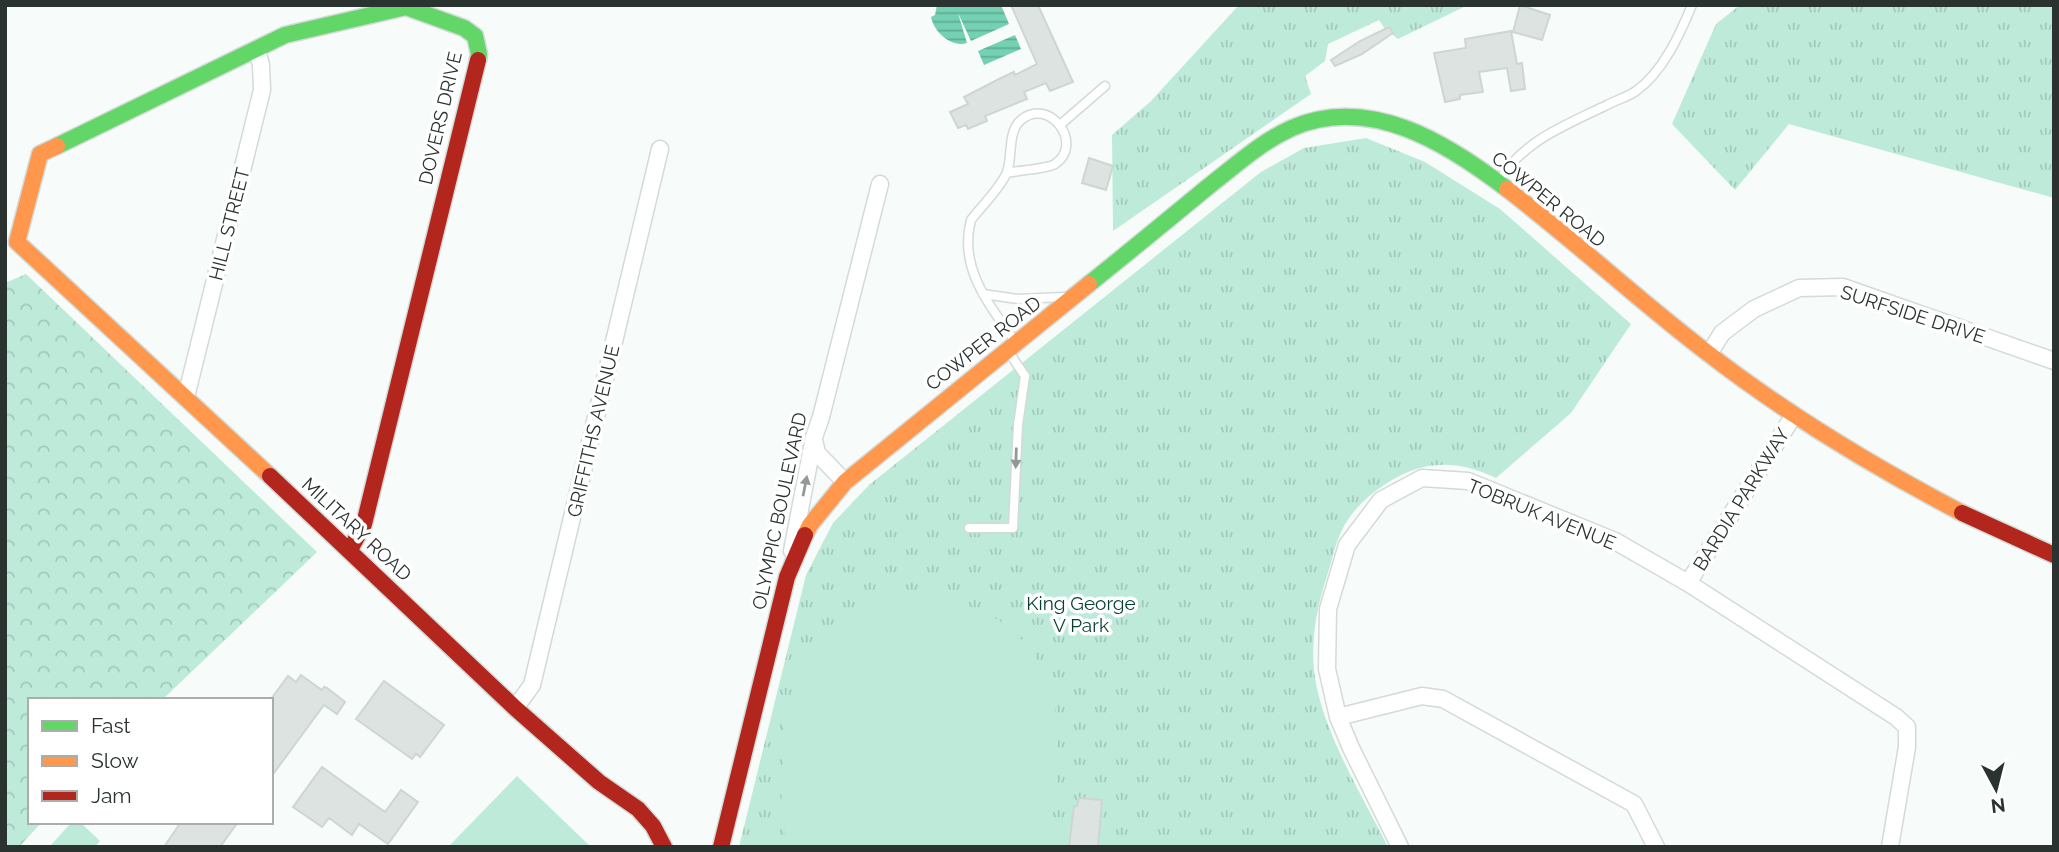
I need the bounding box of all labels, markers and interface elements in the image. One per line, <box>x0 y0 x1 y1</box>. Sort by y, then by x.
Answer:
street label: DOVERS DRIVE <box>414 49 466 187</box>
street label: COWPER ROAD <box>1488 146 1610 252</box>
street label: HILL STREET <box>204 165 254 283</box>
street label: SURFSIDE DRIVE <box>1838 280 1988 348</box>
street label: COWPER ROAD <box>921 291 1045 395</box>
street label: GRIFFITHS AVENUE <box>562 343 624 519</box>
street label: OLYMPIC BOULEVARD <box>747 410 811 612</box>
street label: BARDIA PARKWAY <box>1688 423 1794 574</box>
one-way arrow <box>1011 448 1022 470</box>
street label: MILITARY ROAD <box>298 473 416 585</box>
street label: TOBRUK AVENUE <box>1465 474 1619 554</box>
one-way arrow <box>799 475 810 497</box>
park label: King George V Park <box>1026 592 1136 636</box>
legend <box>28 698 273 824</box>
text: Fast <box>91 713 131 738</box>
text: Slow <box>91 748 139 773</box>
north arrow <box>1961 754 2031 824</box>
text: Jam <box>91 783 132 808</box>
text: N <box>1990 794 2007 818</box>

